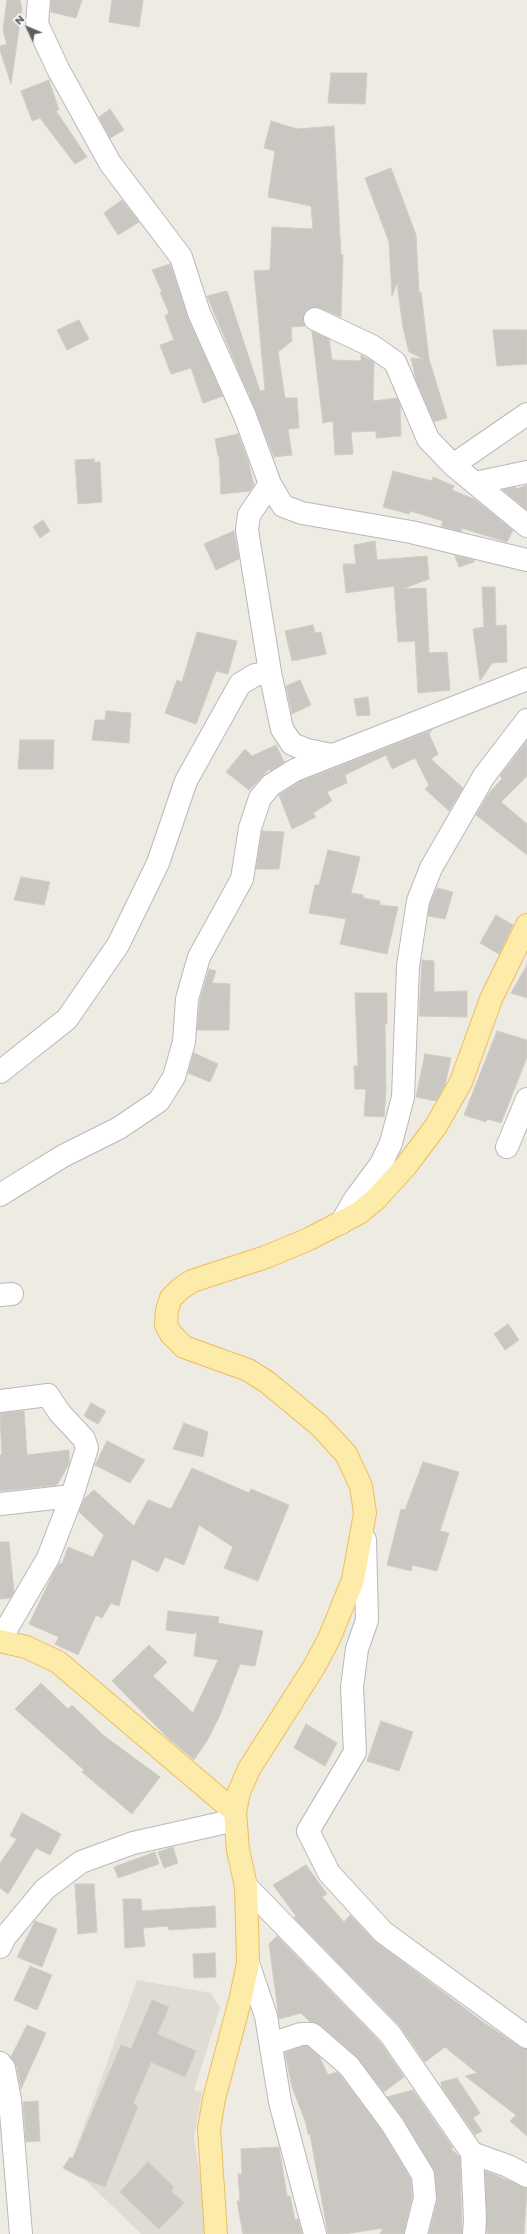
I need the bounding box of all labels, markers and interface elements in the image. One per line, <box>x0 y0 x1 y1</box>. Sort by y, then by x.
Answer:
north arrow <box>8 8 48 48</box>
text: N <box>11 11 28 28</box>

